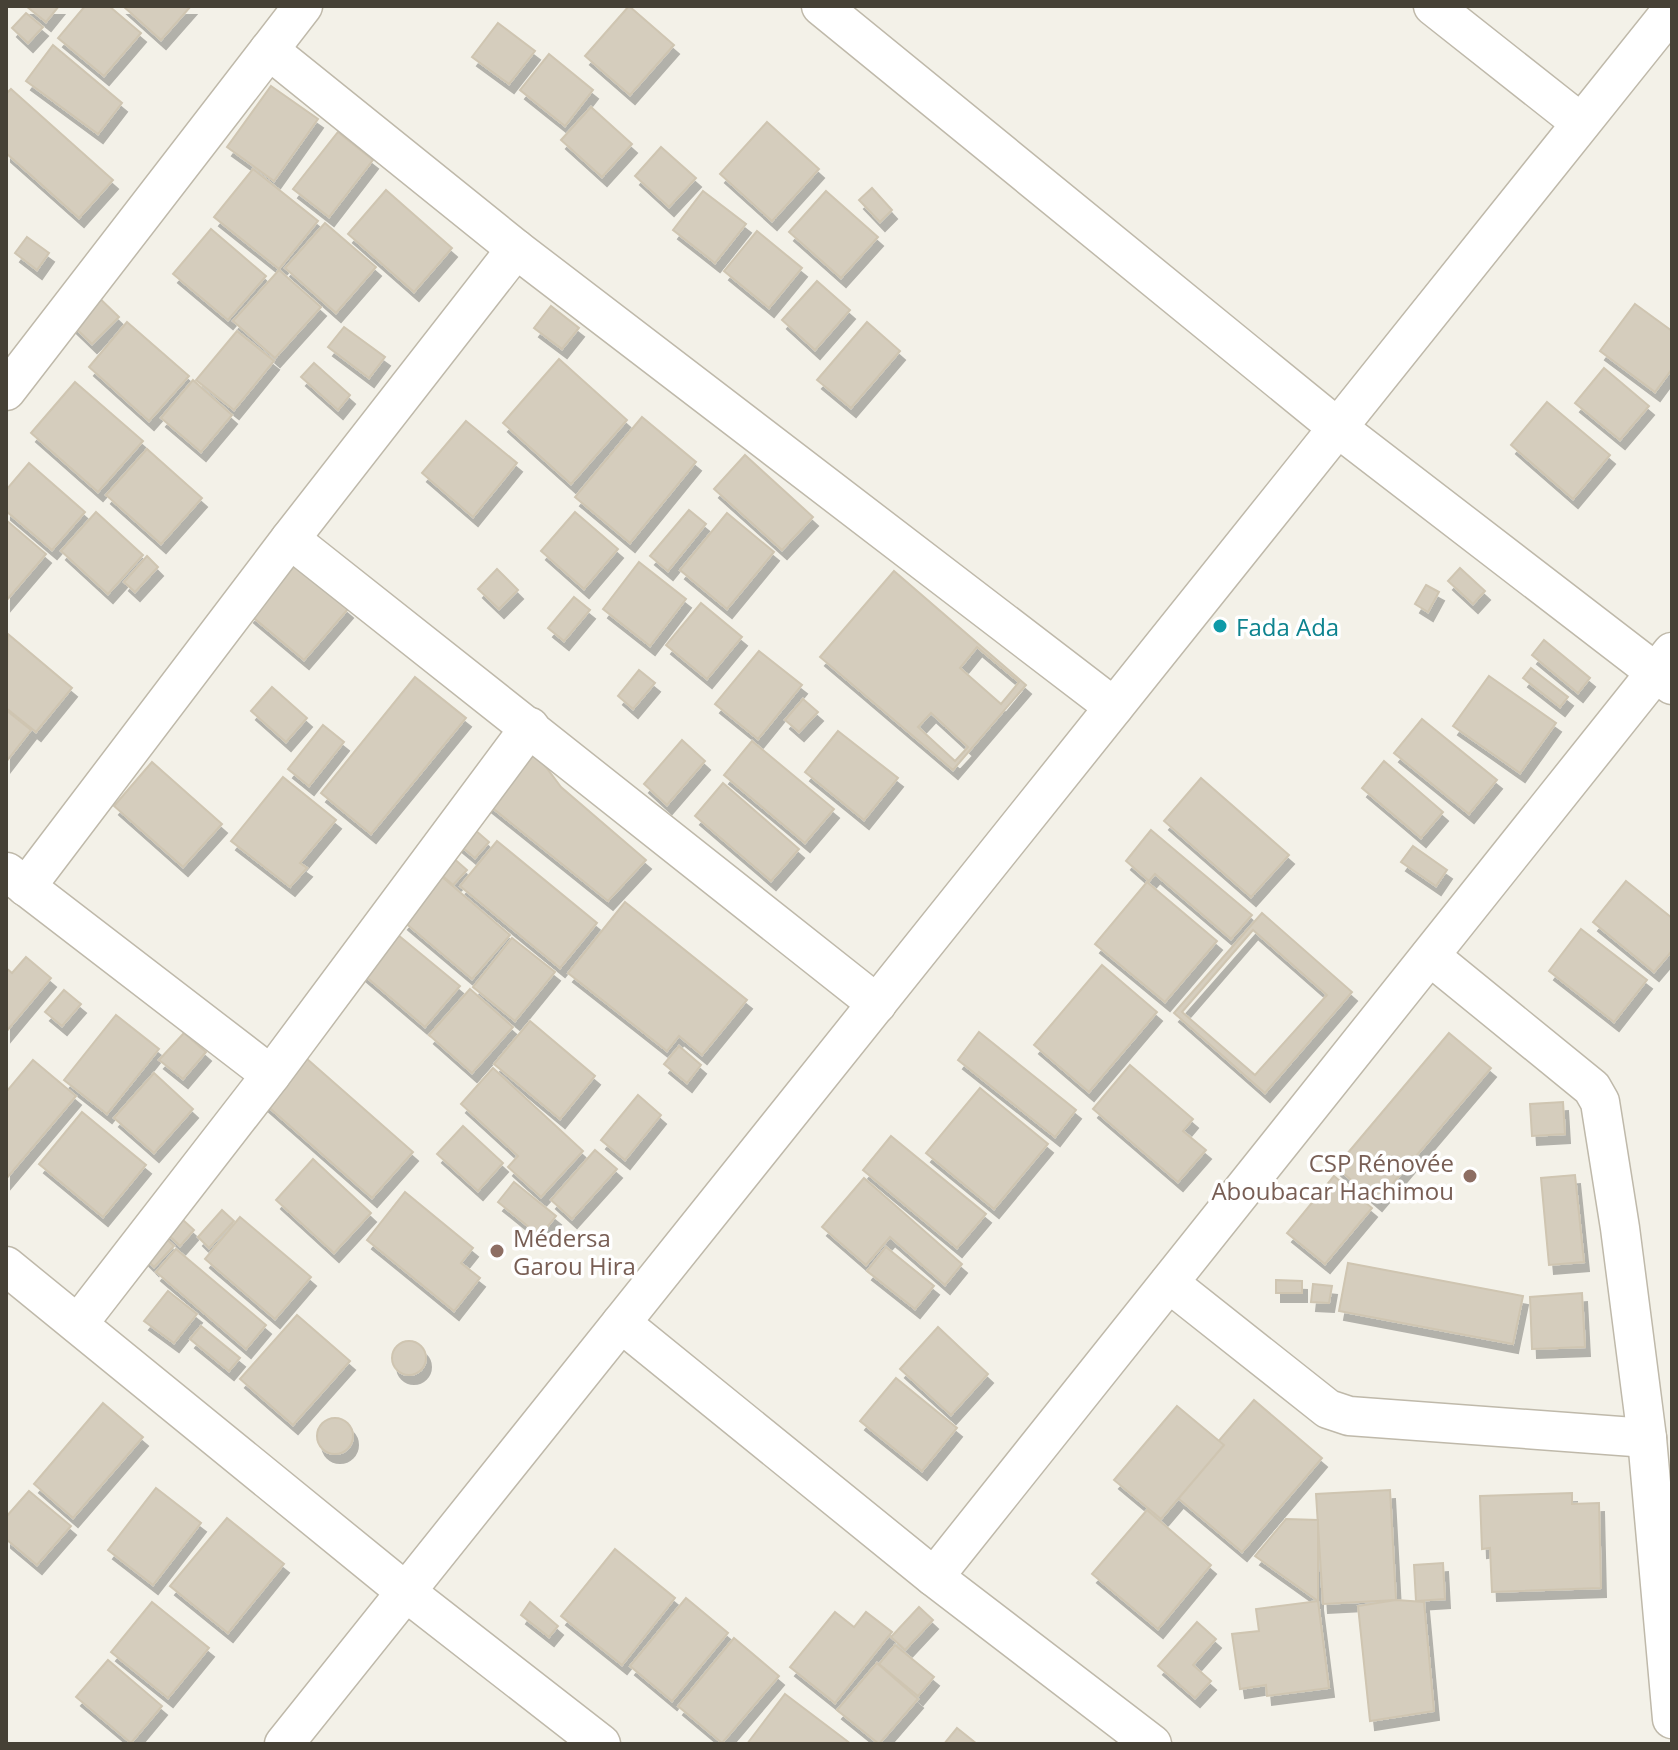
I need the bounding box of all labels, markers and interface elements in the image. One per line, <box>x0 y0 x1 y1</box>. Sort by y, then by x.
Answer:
place label: Fada Ada <box>1236 610 1339 643</box>
marker: Fada Ada <box>1211 617 1229 635</box>
place label: CSP Rénovée Aboubacar Hachimou <box>1211 1146 1454 1207</box>
marker: CSP Rénovée Aboubacar Hachimou <box>1461 1167 1479 1185</box>
place label: Médersa Garou Hira <box>513 1221 636 1282</box>
marker: Médersa Garou Hira <box>488 1242 506 1260</box>

